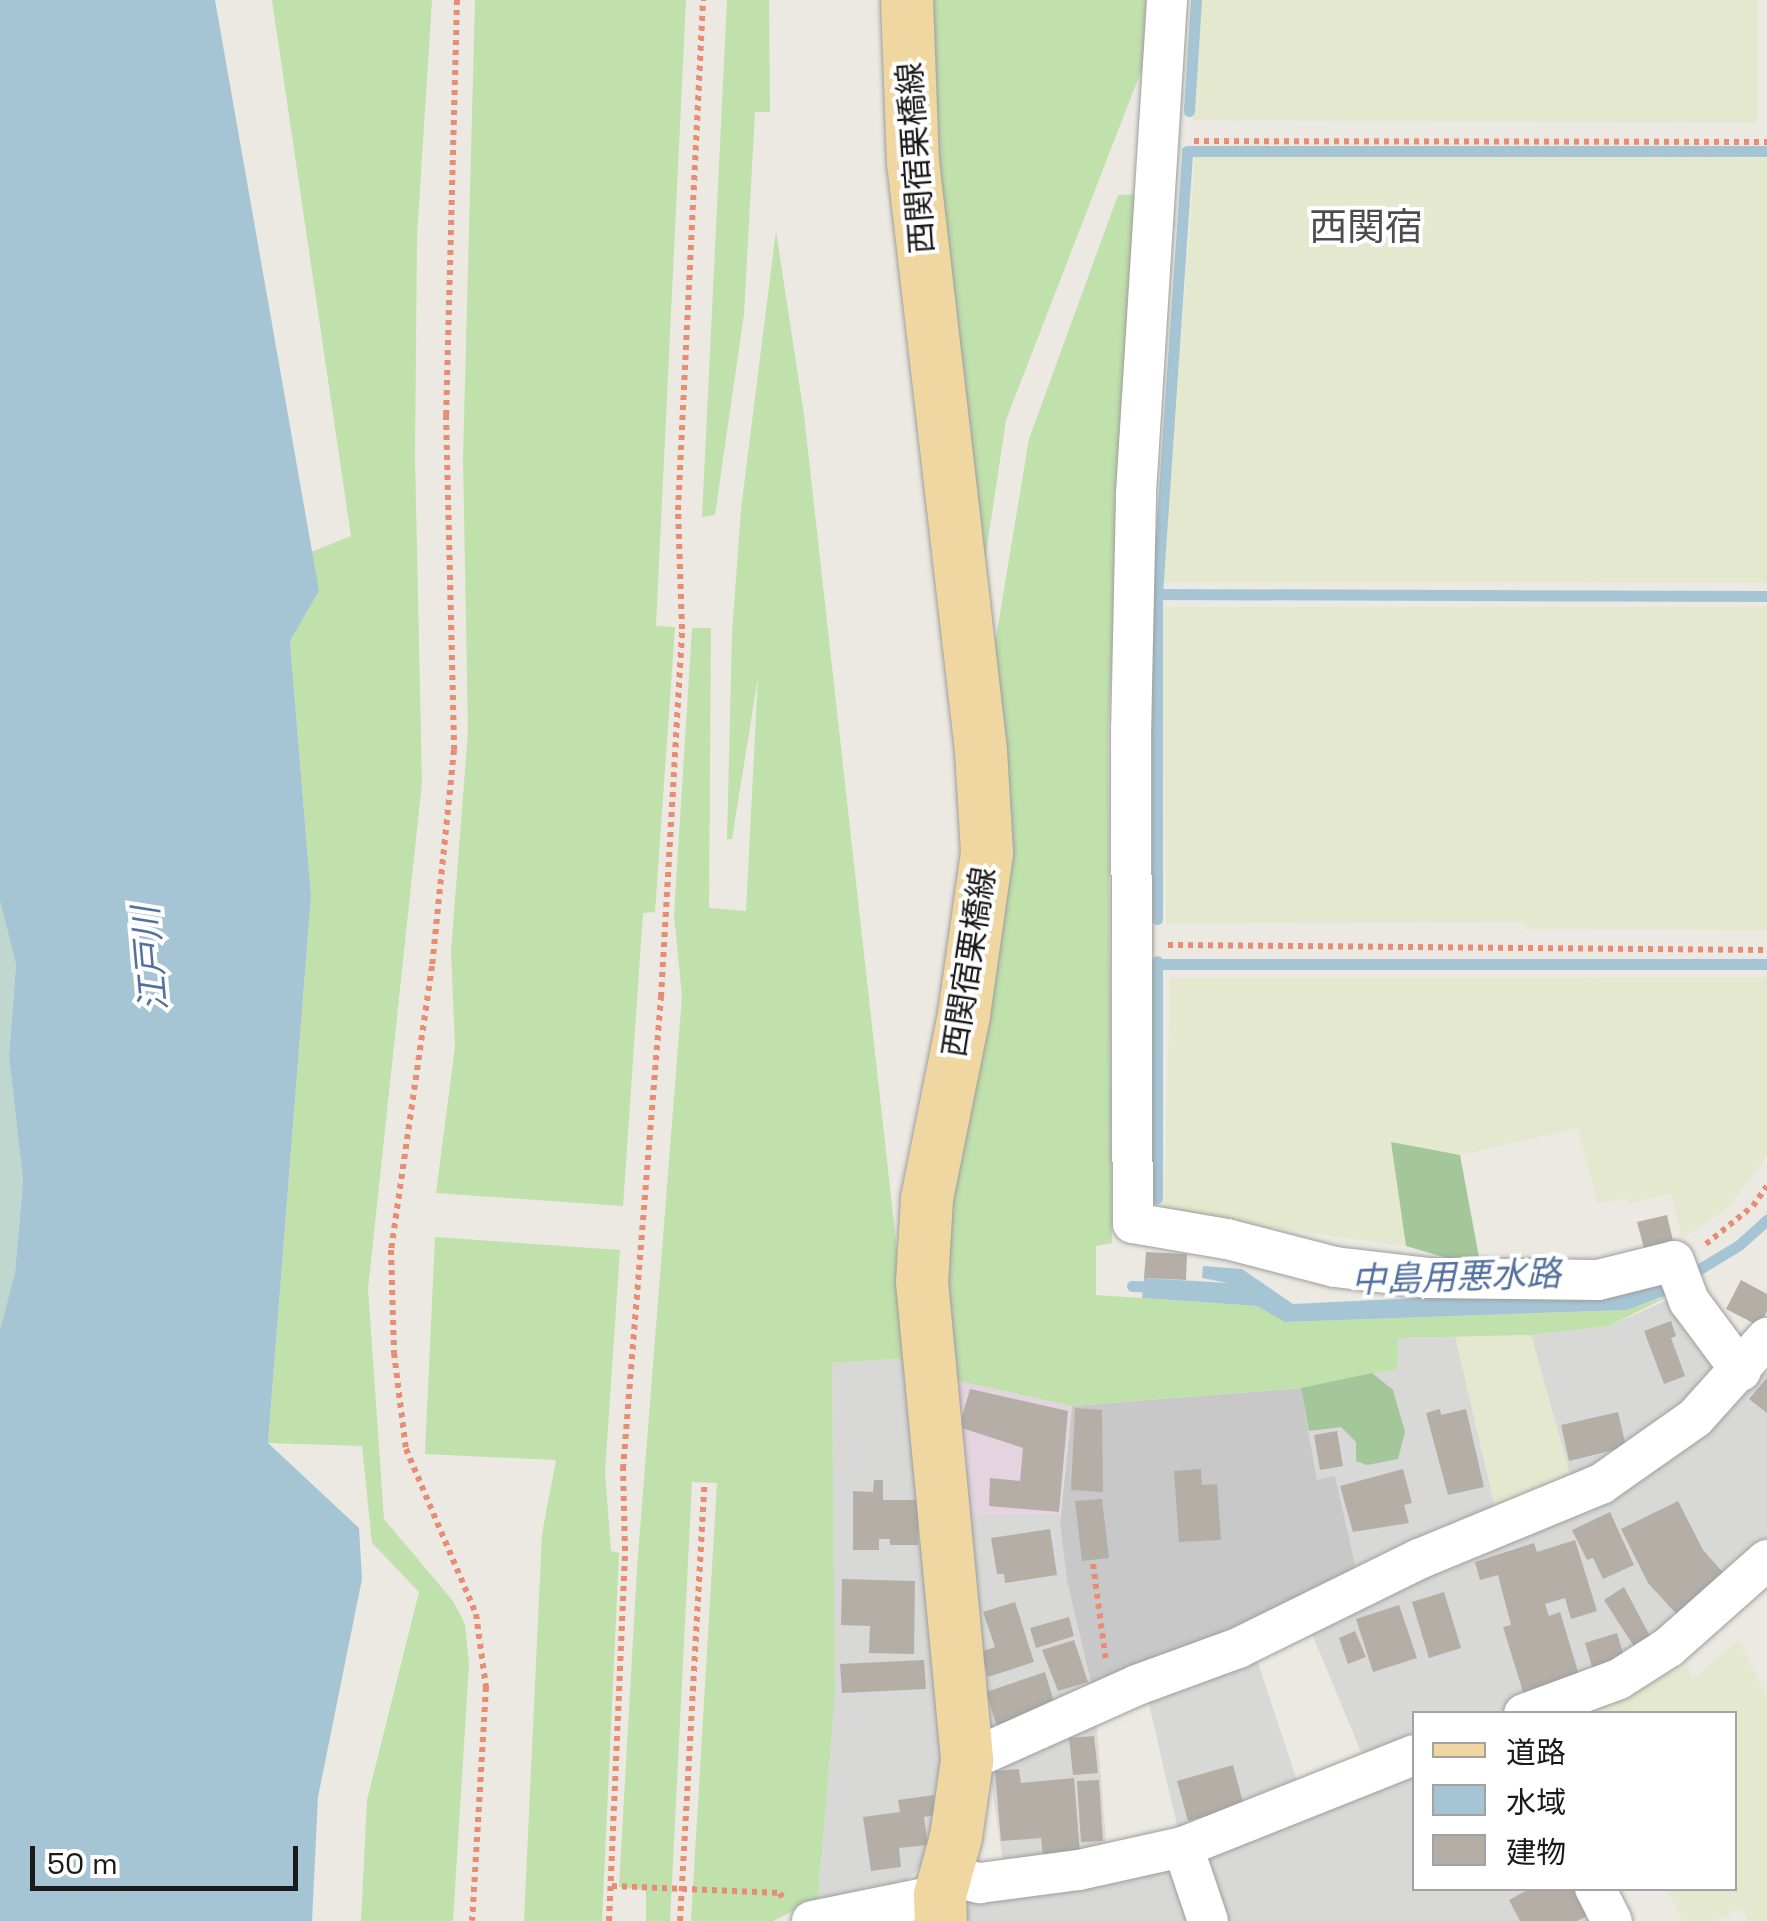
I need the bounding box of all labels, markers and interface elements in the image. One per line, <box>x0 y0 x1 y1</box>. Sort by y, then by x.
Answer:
street label: 西関宿栗橋線 <box>890 61 942 255</box>
district label: 西関宿 <box>1309 205 1423 251</box>
street label: 西関宿栗橋線 <box>935 864 1003 1060</box>
water label: 江戸川 <box>125 905 175 1013</box>
water label: 中島用悪水路 <box>1350 1252 1562 1302</box>
legend <box>1412 1711 1737 1891</box>
text: 道路 <box>1506 1733 1566 1772</box>
text: 水域 <box>1506 1783 1566 1822</box>
scale bar <box>35 1826 302 1888</box>
text: 建物 <box>1506 1833 1566 1872</box>
text: 50 m <box>47 1844 118 1883</box>

